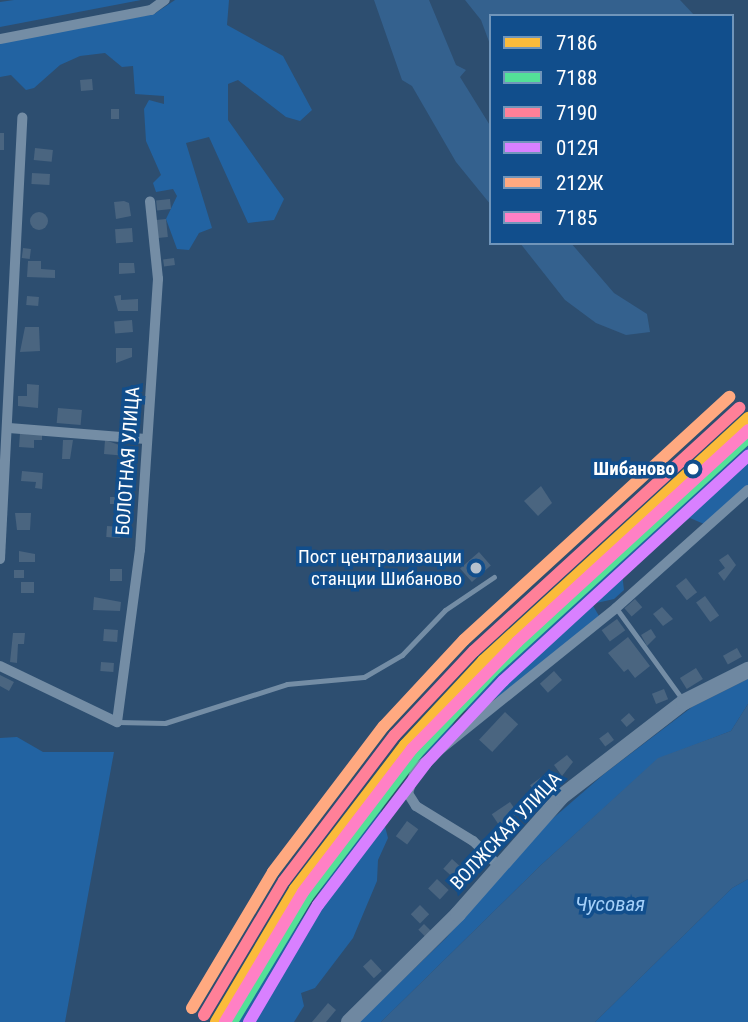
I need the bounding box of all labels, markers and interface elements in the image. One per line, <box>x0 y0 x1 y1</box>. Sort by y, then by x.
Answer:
legend <box>489 14 734 245</box>
text: 7186 <box>556 31 597 55</box>
text: 7188 <box>556 66 597 90</box>
text: 7190 <box>556 101 597 125</box>
text: 012Я <box>556 136 599 160</box>
text: 212Ж <box>556 171 604 195</box>
text: 7185 <box>556 206 597 230</box>
street label: БОЛОТНАЯ УЛИЦА <box>111 386 145 536</box>
marker: Шибаново <box>681 457 705 481</box>
place label: Шибаново <box>593 458 675 480</box>
place label: Пост централизации станции Шибаново <box>298 546 462 590</box>
marker: Пост централизации станции Шибаново <box>468 560 484 576</box>
street label: ВОЛЖСКАЯ УЛИЦА <box>446 768 566 894</box>
water label: Чусовая <box>575 891 645 917</box>

